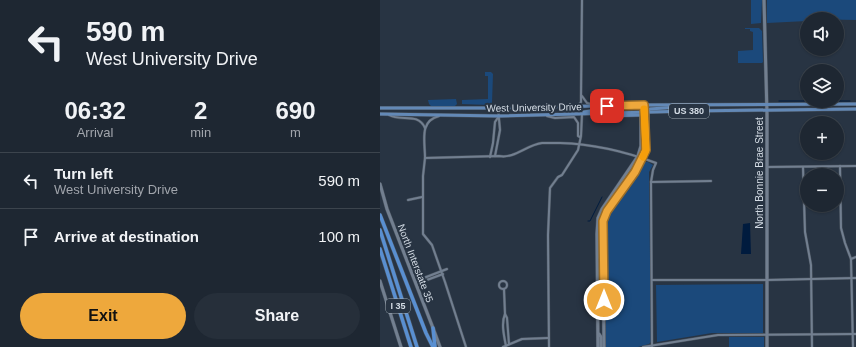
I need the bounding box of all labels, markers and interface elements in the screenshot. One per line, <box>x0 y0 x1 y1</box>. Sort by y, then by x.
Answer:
map controls <box>800 12 844 212</box>
button: sound <box>800 12 844 56</box>
icon: left <box>20 16 72 68</box>
text: 590 m <box>86 16 165 47</box>
text: West University Drive <box>86 49 258 69</box>
button: layers <box>800 64 844 108</box>
pin <box>590 89 624 123</box>
icon: arrive <box>596 95 618 117</box>
text: 06:32 <box>64 97 126 124</box>
text: 2 <box>194 97 207 124</box>
text: 690 <box>276 97 316 124</box>
street label: West University Drive <box>486 101 582 114</box>
road number: US 380 <box>669 104 709 118</box>
button: + <box>800 116 844 160</box>
street label: North Bonnie Brae Street <box>754 117 765 229</box>
text: Arrival <box>77 125 114 140</box>
text: min <box>190 125 211 140</box>
text: m <box>290 125 301 140</box>
text: Turn left <box>54 165 113 182</box>
button: − <box>800 168 844 212</box>
icon: left <box>20 170 42 192</box>
text: 590 m <box>318 172 360 189</box>
text: West University Drive <box>54 182 178 197</box>
street label: North Interstate 35 <box>396 223 436 304</box>
icon: arrive <box>20 226 42 248</box>
text: Arrive at destination <box>54 228 199 245</box>
text: 100 m <box>318 228 360 245</box>
position arrow <box>583 279 625 321</box>
button: Exit <box>20 293 186 339</box>
button: Share <box>194 293 360 339</box>
road number: I 35 <box>386 299 410 313</box>

